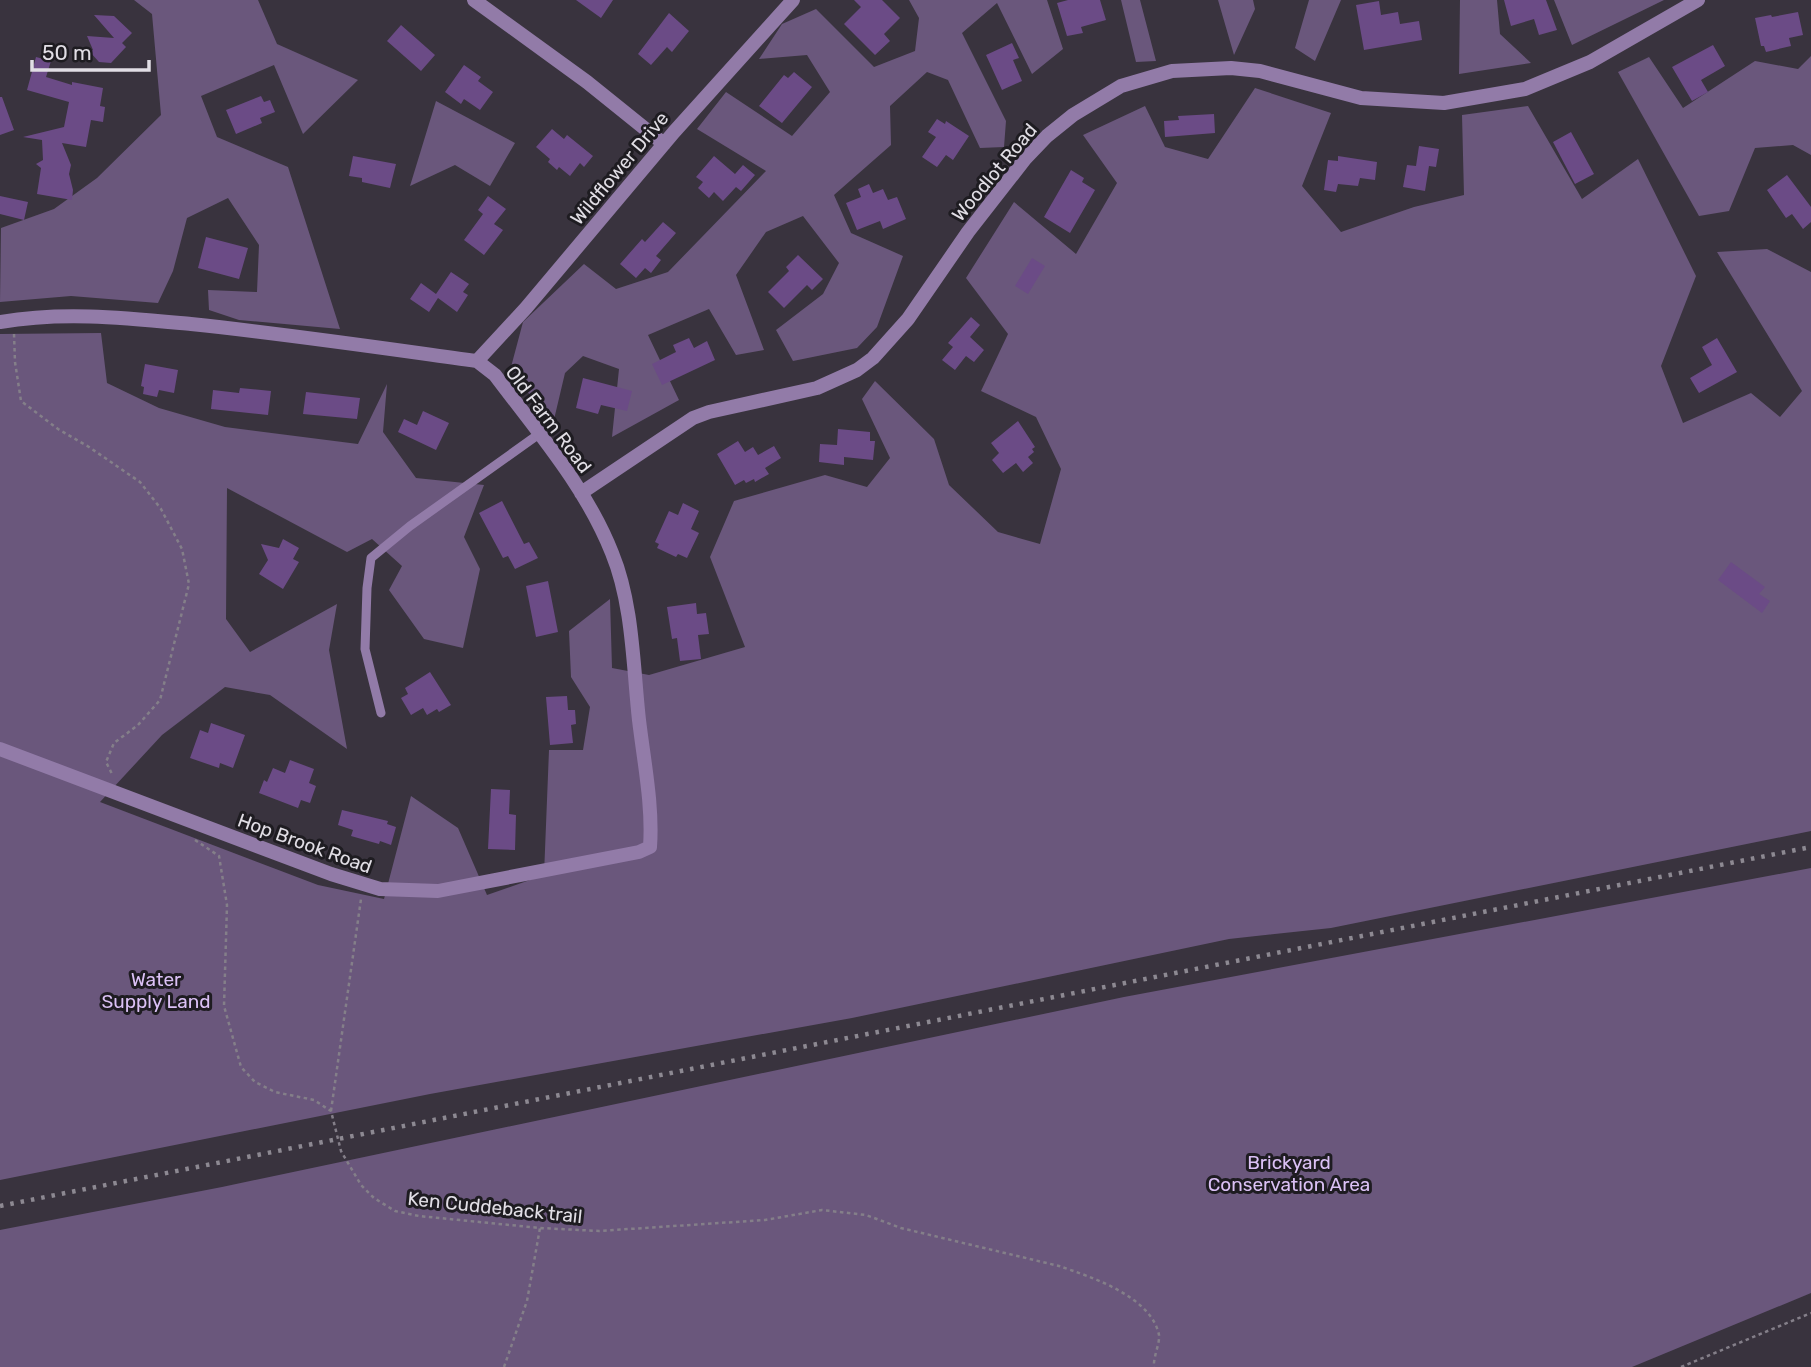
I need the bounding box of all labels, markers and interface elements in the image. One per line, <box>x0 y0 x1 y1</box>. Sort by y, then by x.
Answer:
scale bar <box>32 28 149 72</box>
text: 50 m <box>42 40 92 65</box>
street label: Wildflower Drive <box>565 107 673 230</box>
street label: Woodlot Road <box>947 119 1042 226</box>
street label: Old Farm Road <box>501 361 596 477</box>
street label: Hop Brook Road <box>235 809 375 878</box>
park label: Water Supply Land <box>101 968 211 1013</box>
park label: Brickyard Conservation Area <box>1208 1151 1370 1196</box>
street label: Ken Cuddeback trail <box>407 1187 583 1228</box>

